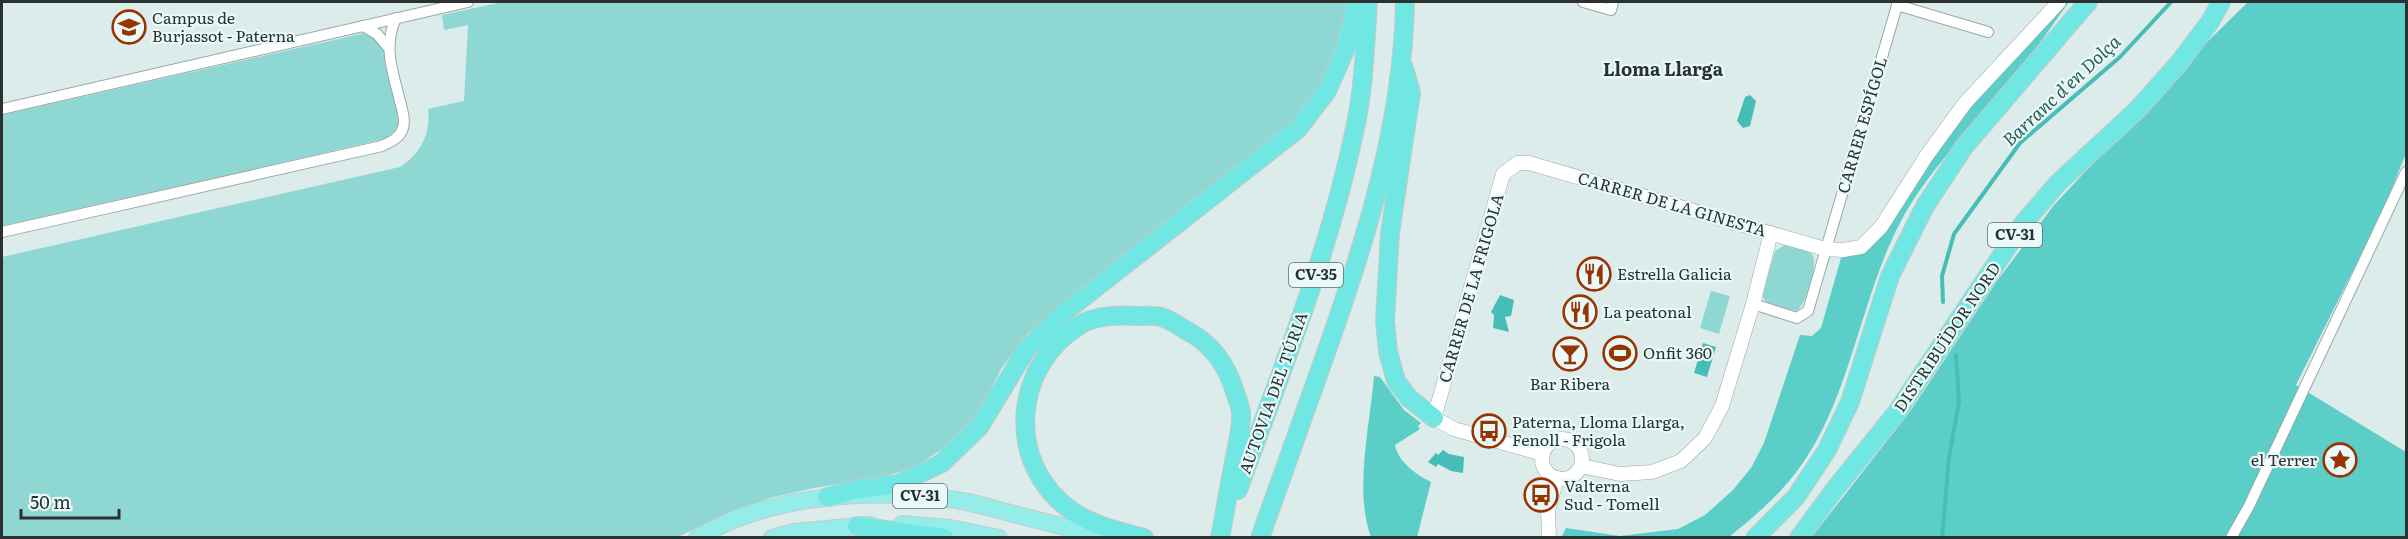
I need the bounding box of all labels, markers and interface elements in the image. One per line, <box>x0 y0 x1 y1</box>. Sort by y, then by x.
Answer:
place label: Campus de Burjassot - Paterna <box>152 5 295 47</box>
school or university icon: Campus de Burjassot - Paterna <box>111 9 147 45</box>
water label: Barranc d'en Dolça <box>1996 27 2127 152</box>
street label: CARRER ESPÍGOL <box>1830 54 1892 196</box>
district label: Lloma Llarga <box>1603 55 1724 82</box>
street label: CARRER DE LA GINESTA <box>1575 165 1769 242</box>
street label: CARRER DE LA FRIGOLA <box>1432 190 1509 385</box>
road number: CV-31 <box>1988 223 2042 247</box>
restaurant icon: Estrella Galicia <box>1576 256 1612 292</box>
street label: DISTRIBUÏDOR NORD <box>1887 257 2005 416</box>
place label: Estrella Galicia <box>1617 261 1732 285</box>
road number: CV-35 <box>1289 263 1343 287</box>
restaurant icon: La peatonal <box>1562 294 1598 330</box>
place label: La peatonal <box>1603 299 1692 323</box>
street label: AUTOVIA DEL TÚRIA <box>1232 308 1313 477</box>
sports icon: Onfit 360 <box>1602 335 1638 371</box>
bar icon: Bar Ribera <box>1552 336 1588 372</box>
place label: Onfit 360 <box>1643 340 1712 364</box>
place label: Bar Ribera <box>1530 371 1611 395</box>
place label: Paterna, Lloma Llarga, Fenoll - Frigola <box>1512 409 1685 451</box>
bus stop icon: Paterna, Lloma Llarga, Fenoll - Frigola <box>1471 413 1507 449</box>
place icon: el Terrer <box>2322 442 2358 478</box>
place label: el Terrer <box>2251 447 2317 471</box>
place label: Valterna Sud - Tomell <box>1564 473 1660 515</box>
bus stop icon: Valterna Sud - Tomell <box>1523 477 1559 513</box>
scale bar <box>21 482 118 520</box>
road number: CV-31 <box>893 484 947 508</box>
text: 50 m <box>30 488 71 515</box>

